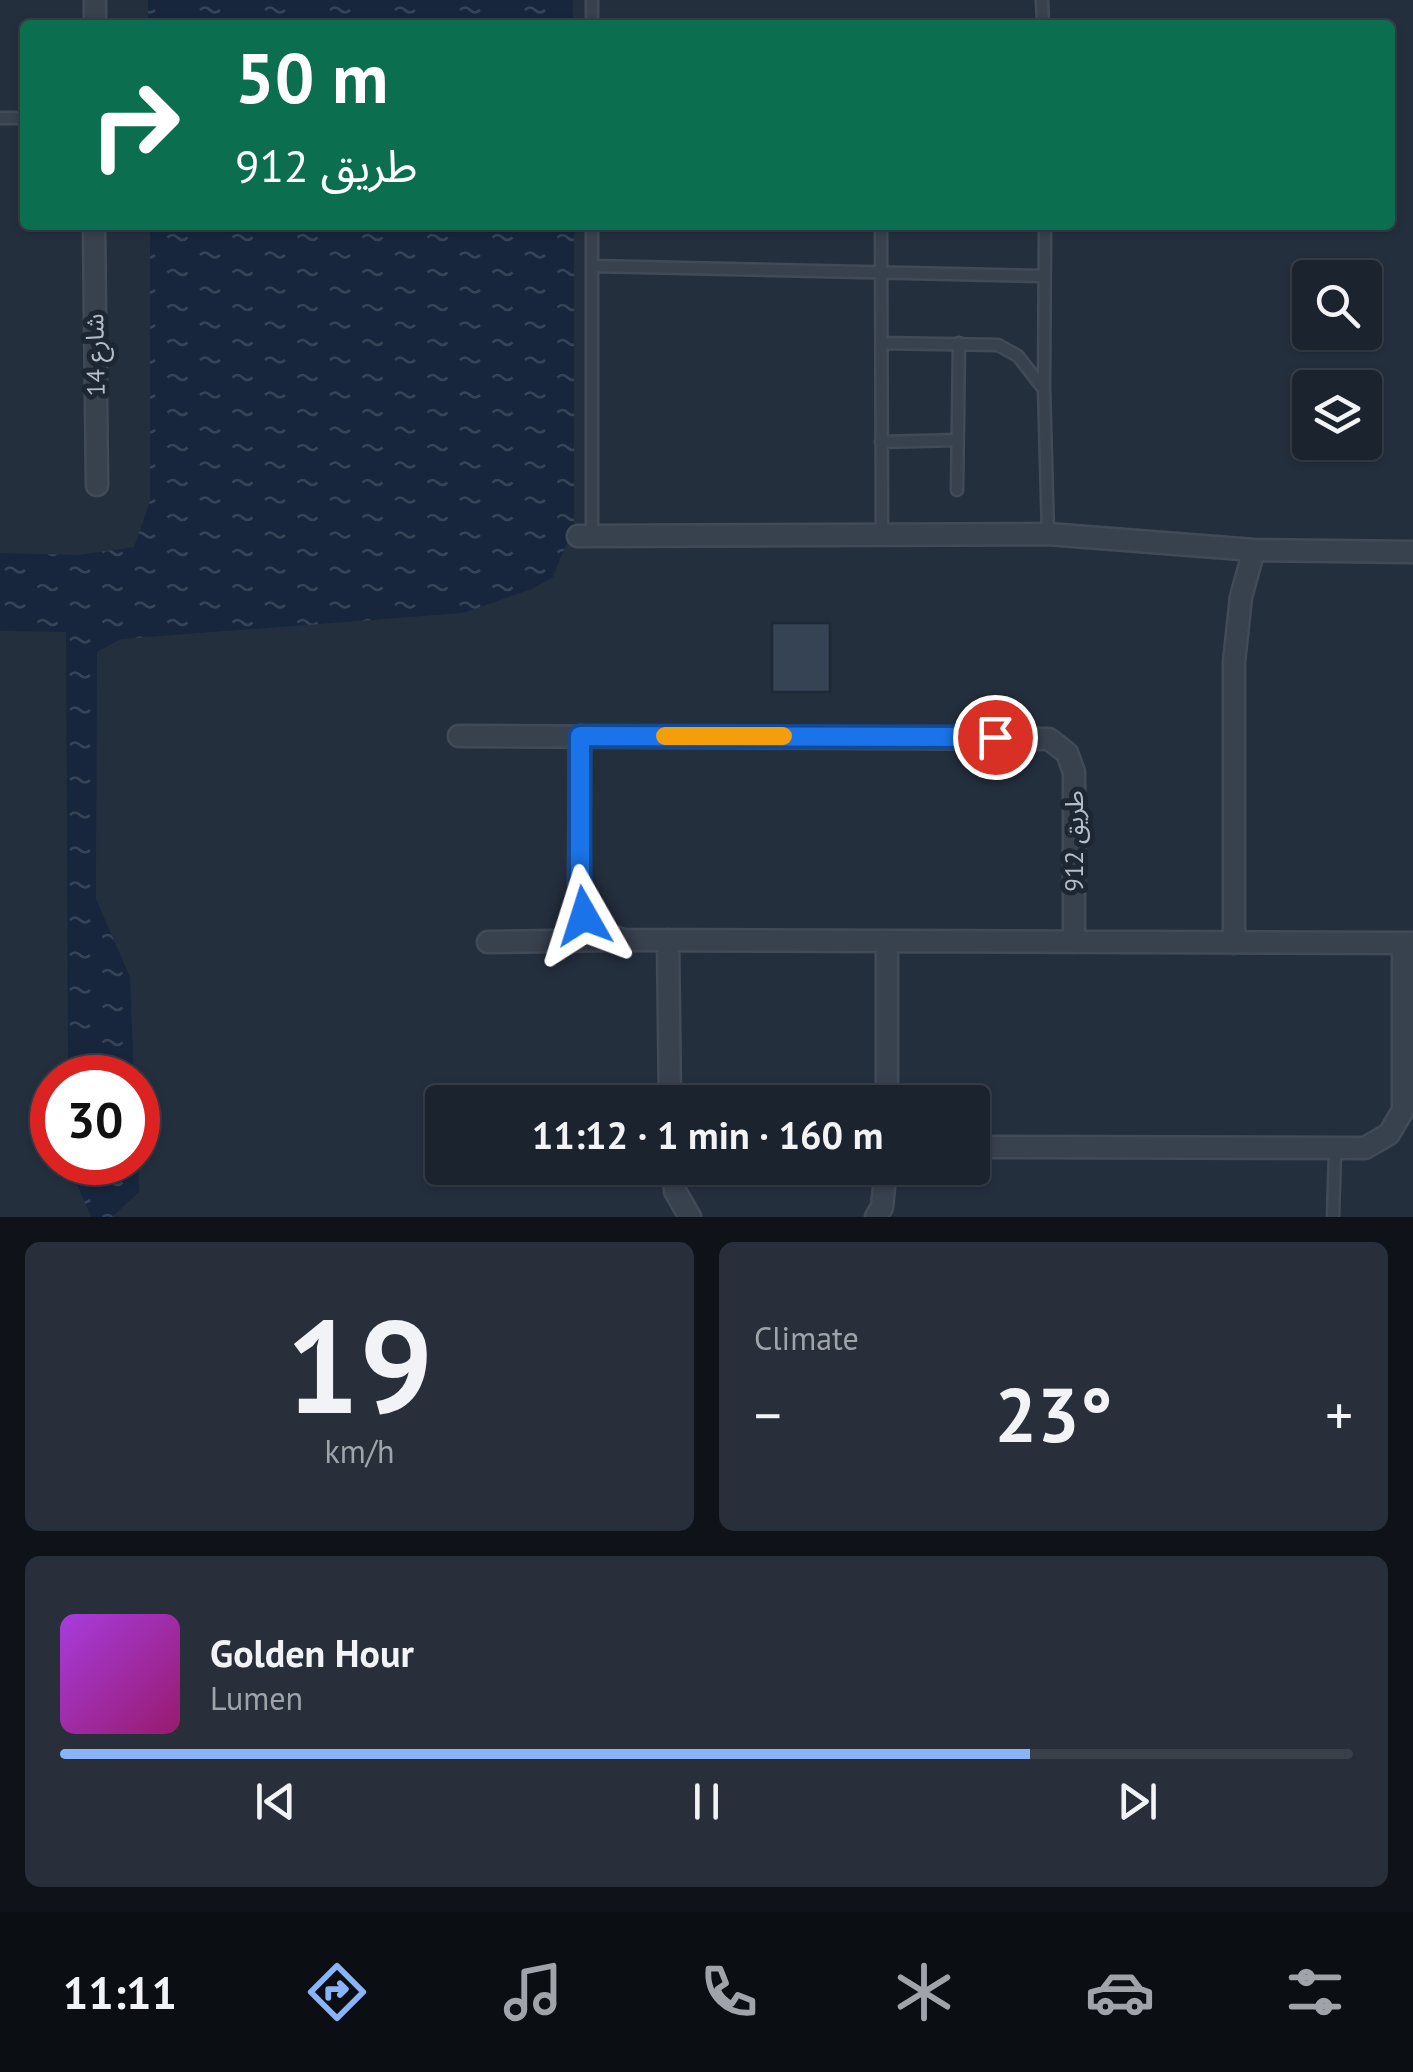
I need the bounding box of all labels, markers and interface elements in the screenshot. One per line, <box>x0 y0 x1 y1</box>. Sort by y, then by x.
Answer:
text: 50 m <box>235 32 388 122</box>
icon: right <box>70 60 200 190</box>
text: طريق 912 <box>235 136 417 194</box>
map controls <box>1292 260 1382 460</box>
button: search <box>1292 260 1382 350</box>
street label: شارع 14 <box>78 313 115 397</box>
button: layers <box>1292 370 1382 460</box>
pin <box>953 695 1038 780</box>
icon: arrive <box>968 710 1023 765</box>
street label: طريق 912 <box>1058 790 1090 892</box>
position arrow <box>532 864 636 968</box>
speed limit sign: 30 <box>30 1055 160 1185</box>
text: 11:12 · 1 min · 160 m <box>532 1110 883 1159</box>
text: 19 <box>286 1281 433 1449</box>
text: Climate <box>754 1317 859 1359</box>
text: 23° <box>995 1366 1112 1463</box>
text: − <box>754 1379 782 1450</box>
text: + <box>1325 1379 1353 1450</box>
text: km/h <box>324 1430 395 1472</box>
text: Golden Hour <box>210 1628 414 1677</box>
text: Lumen <box>210 1677 303 1719</box>
icon: previous <box>248 1774 303 1829</box>
icon: pause <box>679 1774 734 1829</box>
icon: next <box>1110 1774 1165 1829</box>
icon: directions <box>302 1957 372 2027</box>
icon: music <box>498 1957 568 2027</box>
icon: phone <box>694 1957 764 2027</box>
icon: climate <box>889 1957 959 2027</box>
icon: car <box>1085 1957 1155 2027</box>
icon: filters <box>1280 1957 1350 2027</box>
text: 11:11 <box>63 1963 177 2021</box>

